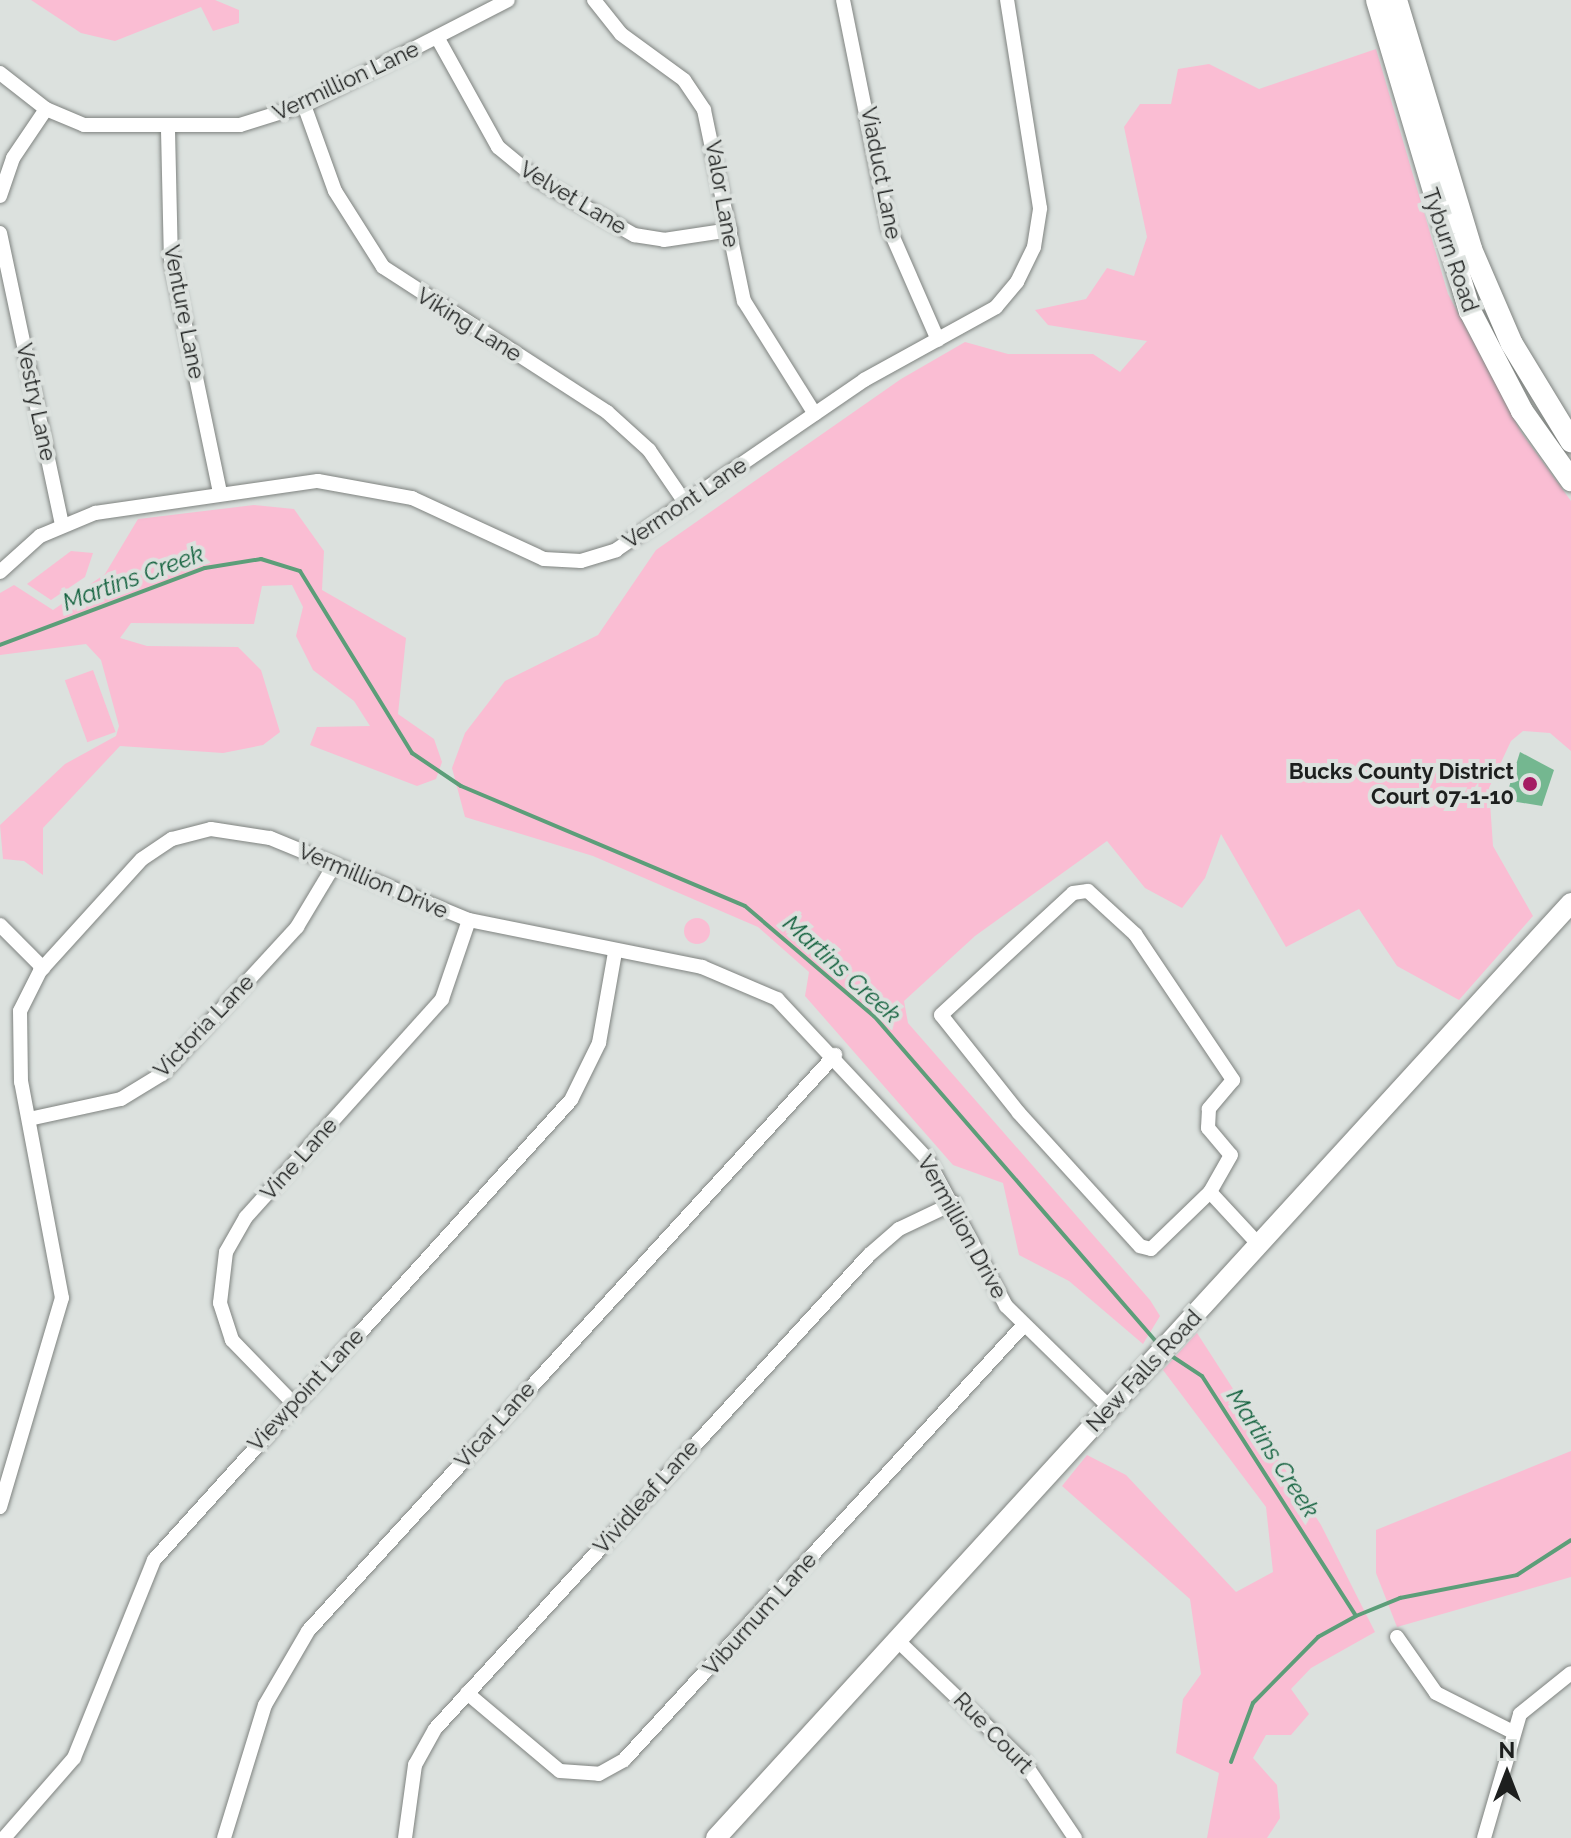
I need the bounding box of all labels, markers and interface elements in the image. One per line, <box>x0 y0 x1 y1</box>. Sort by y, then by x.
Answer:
street label: Vermillion Lane <box>269 36 423 126</box>
street label: Viaduct Lane <box>855 105 907 241</box>
street label: Valor Lane <box>700 138 744 250</box>
street label: Velvet Lane <box>515 156 631 240</box>
street label: Tyburn Road <box>1416 185 1484 315</box>
street label: Venture Lane <box>158 243 210 381</box>
street label: Viking Lane <box>412 282 526 368</box>
street label: Vestry Lane <box>11 340 61 464</box>
street label: Vermont Lane <box>618 452 752 554</box>
water label: Martins Creek <box>58 539 208 617</box>
place label: Bucks County District Court 07-1-10 <box>1288 758 1514 810</box>
marker: Bucks County District Court 07-1-10 <box>1521 775 1539 793</box>
street label: Vermillion Drive <box>294 838 452 924</box>
water label: Martins Creek <box>777 909 907 1029</box>
street label: Victoria Lane <box>148 969 260 1083</box>
street label: Vine Lane <box>255 1112 343 1206</box>
street label: Vermillion Drive <box>912 1151 1012 1303</box>
street label: New Falls Road <box>1081 1304 1207 1438</box>
street label: Viewpoint Lane <box>242 1323 370 1457</box>
street label: Vicar Lane <box>449 1376 541 1474</box>
water label: Martins Creek <box>1221 1383 1325 1523</box>
street label: Vividleaf Lane <box>588 1435 704 1559</box>
street label: Viburnum Lane <box>698 1547 822 1681</box>
street label: Rue Court <box>948 1687 1038 1779</box>
north arrow <box>1467 1734 1547 1814</box>
text: N <box>1499 1737 1515 1763</box>

